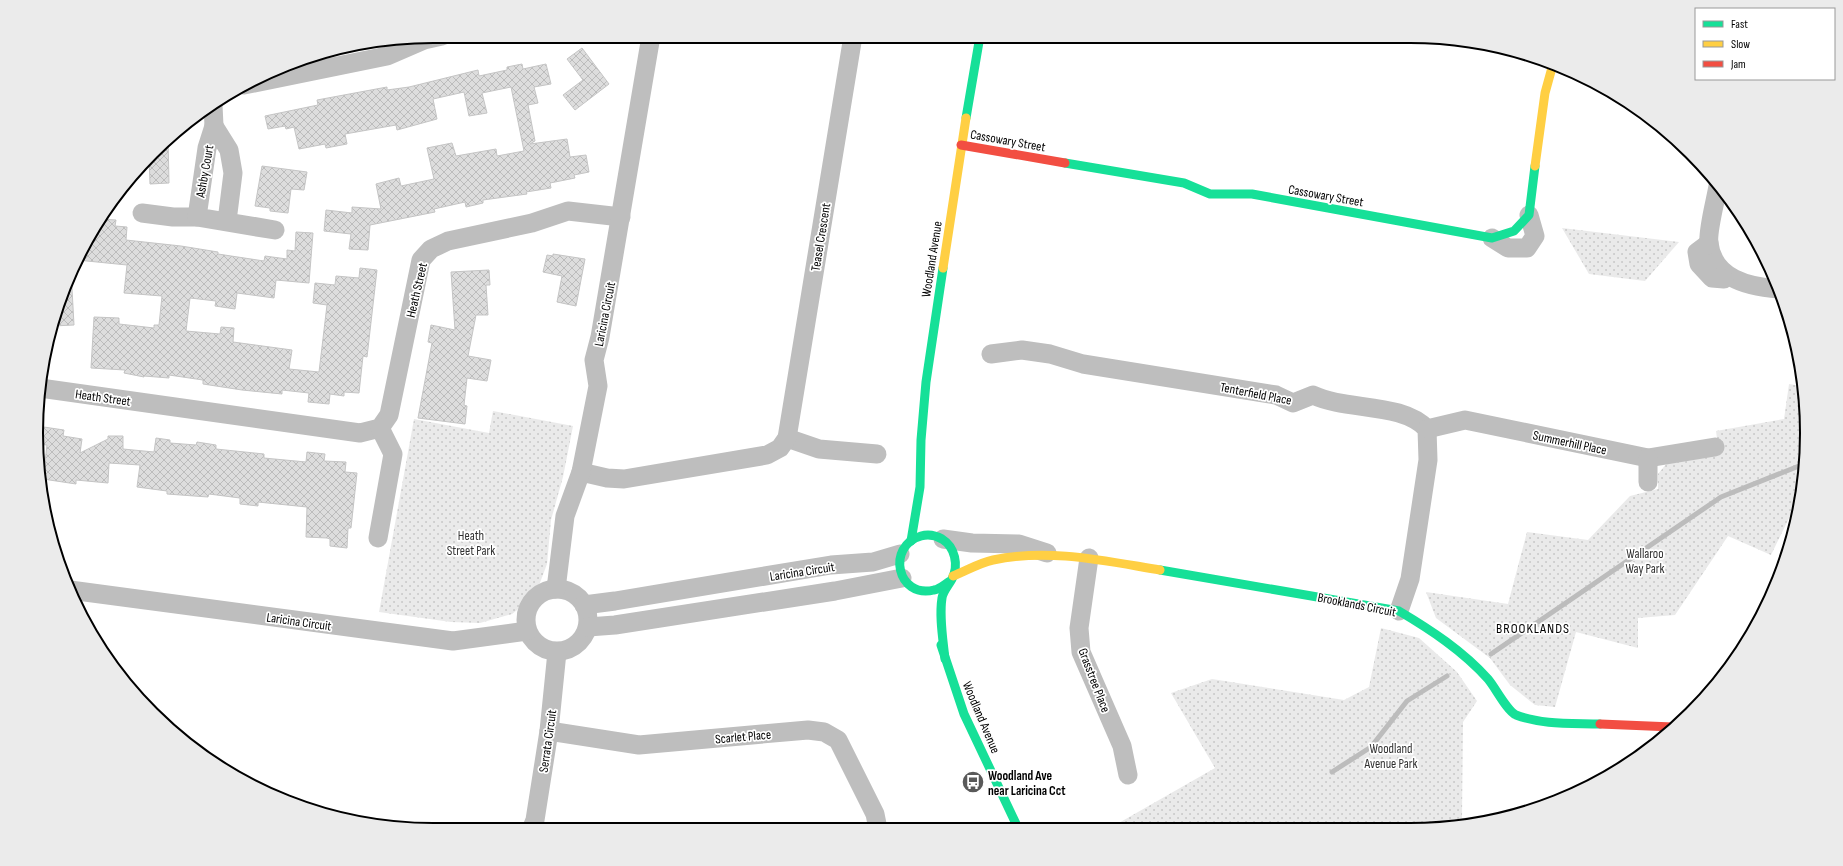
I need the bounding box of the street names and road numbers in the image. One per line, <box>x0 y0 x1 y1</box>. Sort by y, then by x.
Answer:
street label: Cassowary Street <box>969 126 1047 155</box>
street label: Ashby Court <box>192 144 217 200</box>
street label: Cassowary Street <box>1287 181 1365 210</box>
street label: Teasel Crescent <box>808 202 834 272</box>
street label: Woodland Avenue <box>918 220 946 298</box>
street label: Heath Street <box>403 261 431 319</box>
street label: Laricina Circuit <box>591 280 619 348</box>
street label: Tenterfield Place <box>1219 379 1293 409</box>
street label: Heath Street <box>74 386 132 410</box>
street label: Summerhill Place <box>1532 427 1608 459</box>
street label: Laricina Circuit <box>769 559 836 585</box>
street label: Brooklands Circuit <box>1316 590 1397 620</box>
street label: Laricina Circuit <box>265 610 332 634</box>
street label: Grasstree Place <box>1074 646 1114 715</box>
street label: Woodland Avenue <box>959 679 1003 756</box>
street label: Serrata Circuit <box>536 709 560 774</box>
street label: Scarlet Place <box>714 727 772 747</box>

